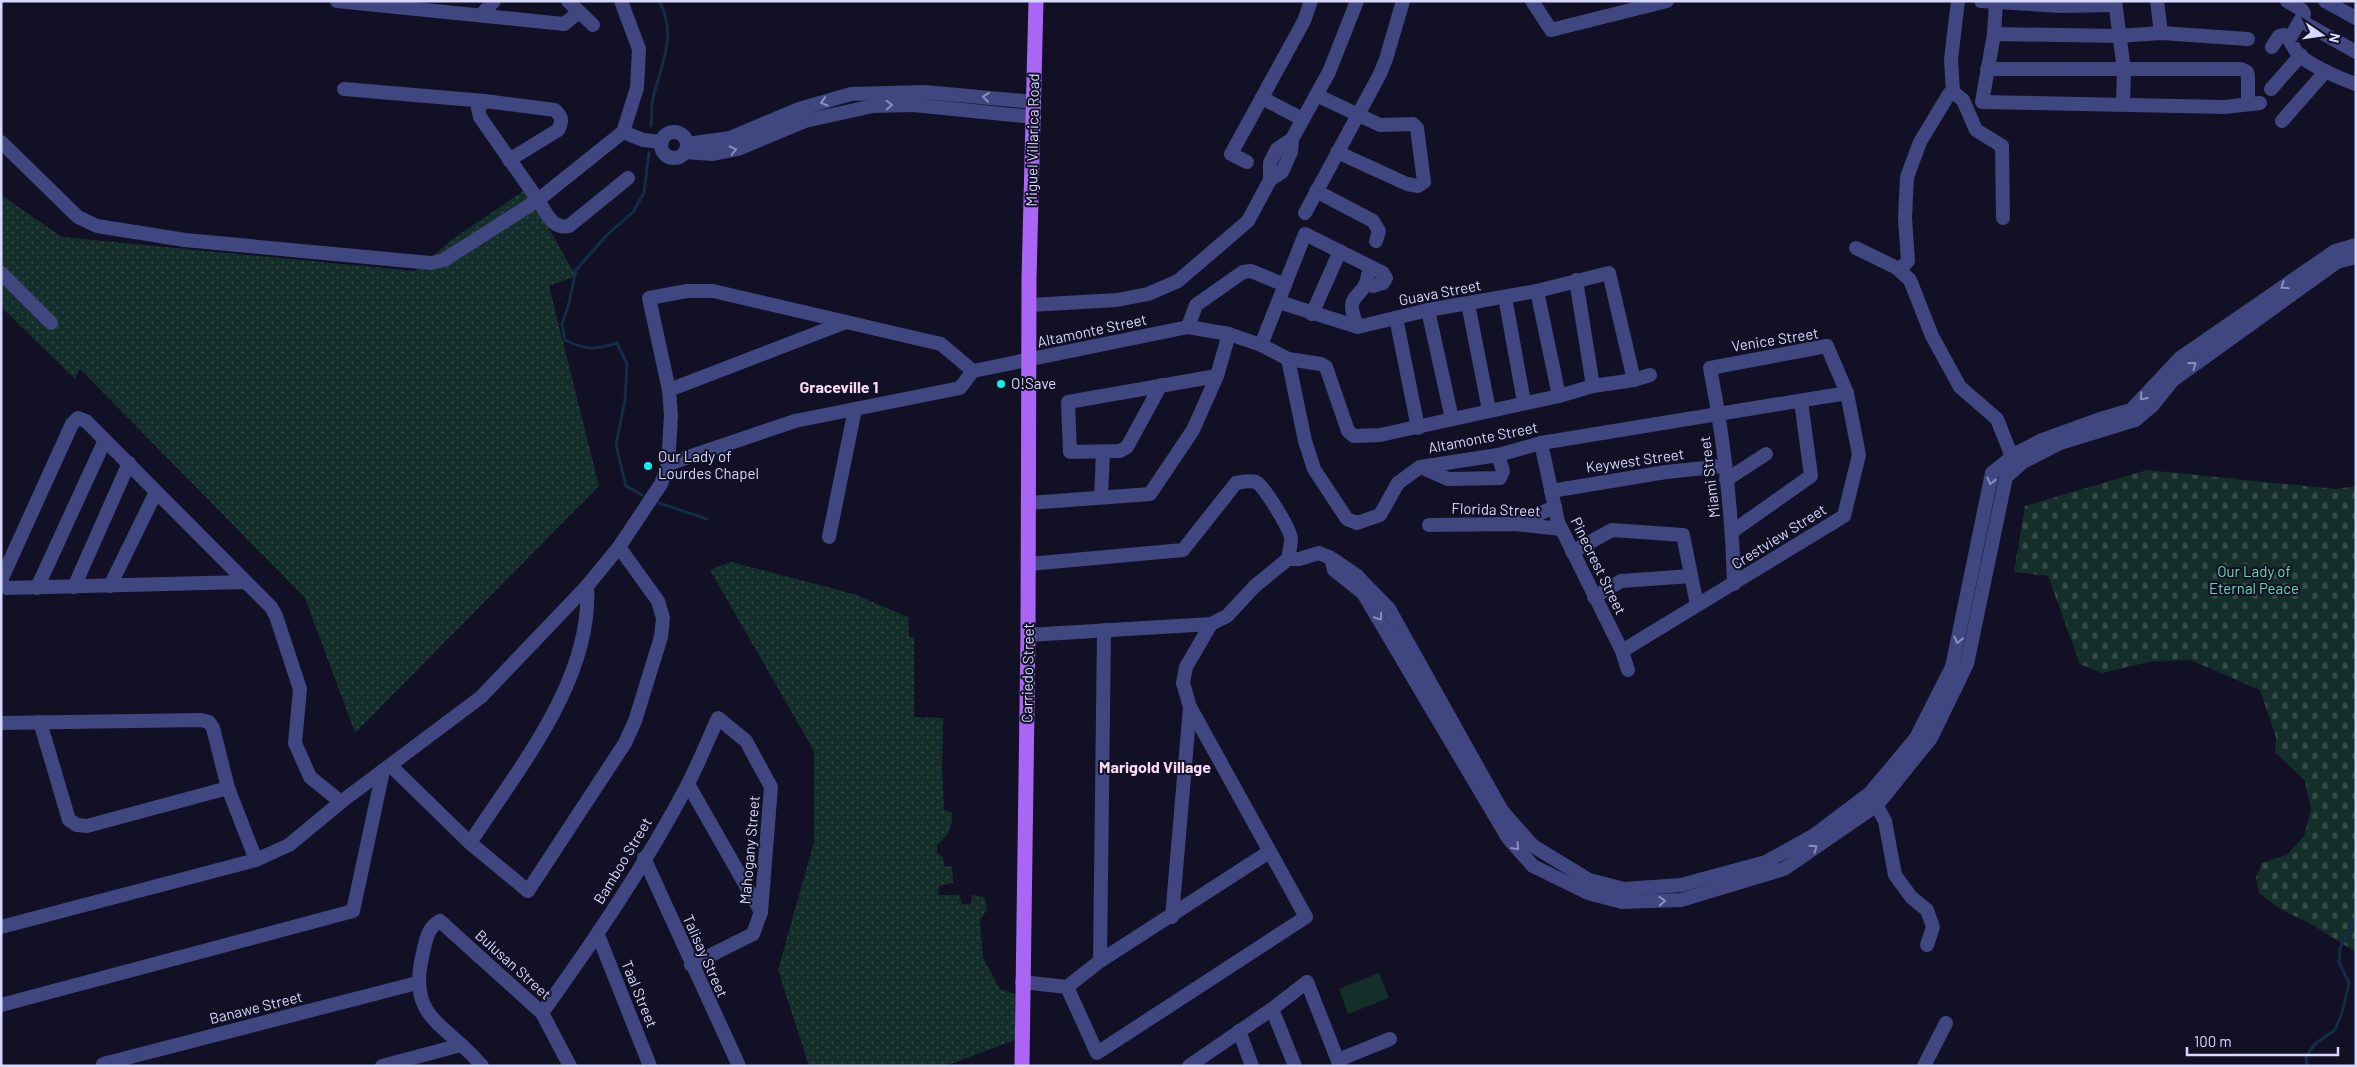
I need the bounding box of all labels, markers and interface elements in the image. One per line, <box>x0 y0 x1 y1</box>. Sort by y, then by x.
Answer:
north arrow <box>2297 10 2347 60</box>
text: N <box>2326 32 2344 44</box>
street label: Miguel Villarica Road <box>1022 73 1042 207</box>
one-way arrow <box>981 92 989 103</box>
one-way arrow <box>821 96 829 106</box>
one-way arrow <box>885 100 893 111</box>
one-way arrow <box>729 145 738 156</box>
street label: Guava Street <box>1397 275 1482 309</box>
one-way arrow <box>2280 280 2290 289</box>
street label: Altamonte Street <box>1035 310 1148 350</box>
street label: Venice Street <box>1730 323 1820 355</box>
one-way arrow <box>2187 362 2197 371</box>
place label: O!Save <box>1011 374 1056 392</box>
district label: Graceville 1 <box>800 377 878 396</box>
marker: O!Save <box>995 378 1007 390</box>
one-way arrow <box>2140 392 2149 401</box>
street label: Altamonte Street <box>1426 418 1539 456</box>
street label: Miami Street <box>1695 435 1723 519</box>
street label: Keywest Street <box>1585 444 1685 476</box>
place label: Our Lady of Lourdes Chapel <box>658 447 759 482</box>
marker: Our Lady of Lourdes Chapel <box>642 460 654 472</box>
one-way arrow <box>1986 476 1996 484</box>
street label: Florida Street <box>1451 498 1541 520</box>
street label: Crestview Street <box>1728 500 1829 573</box>
street label: Pinecrest Street <box>1568 514 1630 617</box>
park label: Our Lady of Eternal Peace <box>2209 562 2299 597</box>
one-way arrow <box>1372 612 1382 621</box>
street label: Carriedo Street <box>1017 623 1037 723</box>
one-way arrow <box>1953 635 1964 644</box>
district label: Marigold Village <box>1099 757 1211 776</box>
street label: Mahogany Street <box>735 795 763 905</box>
street label: Bamboo Street <box>589 814 655 907</box>
one-way arrow <box>1510 841 1519 850</box>
one-way arrow <box>1808 845 1818 854</box>
one-way arrow <box>1659 895 1667 906</box>
street label: Talisay Street <box>680 911 732 1000</box>
street label: Bulusan Street <box>472 926 555 1003</box>
street label: Taal Street <box>618 957 662 1030</box>
street label: Banawe Street <box>207 987 304 1027</box>
scale bar <box>2187 1024 2338 1056</box>
text: 100 m <box>2194 1032 2232 1050</box>

